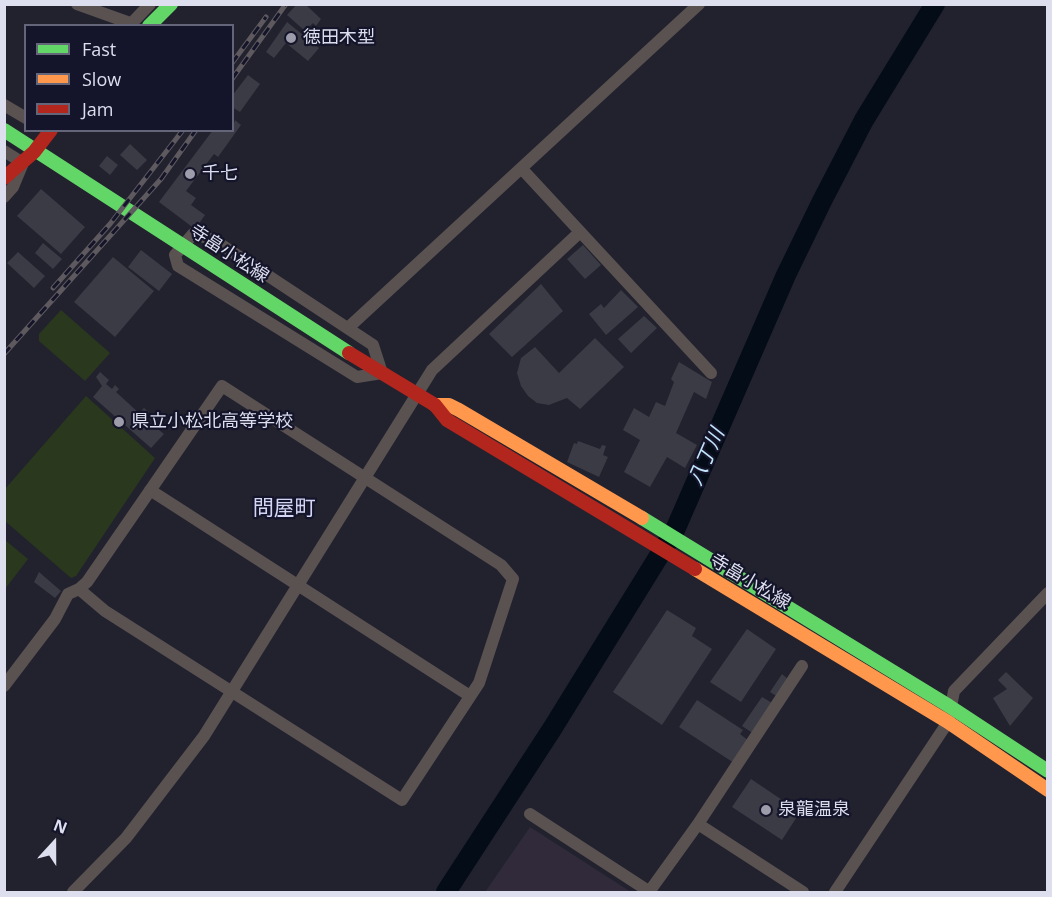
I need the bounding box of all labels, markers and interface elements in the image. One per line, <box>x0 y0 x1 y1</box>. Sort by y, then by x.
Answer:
legend <box>24 24 234 132</box>
place label: 徳田木型 <box>303 27 375 49</box>
marker: 徳田木型 <box>284 31 298 45</box>
text: Fast <box>82 37 116 61</box>
text: Slow <box>82 67 121 91</box>
text: Jam <box>82 97 114 121</box>
place label: 千七 <box>202 163 238 185</box>
marker: 千七 <box>183 167 197 181</box>
street label: 寺畠小松線 <box>185 220 273 288</box>
place label: 県立小松北高等学校 <box>131 411 293 433</box>
marker: 県立小松北高等学校 <box>112 415 126 429</box>
water label: 八丁川 <box>684 425 730 489</box>
district label: 問屋町 <box>253 496 315 522</box>
street label: 寺畠小松線 <box>706 550 794 614</box>
place label: 泉龍温泉 <box>778 799 850 821</box>
marker: 泉龍温泉 <box>759 803 773 817</box>
north arrow <box>24 813 84 873</box>
text: N <box>50 814 70 839</box>

